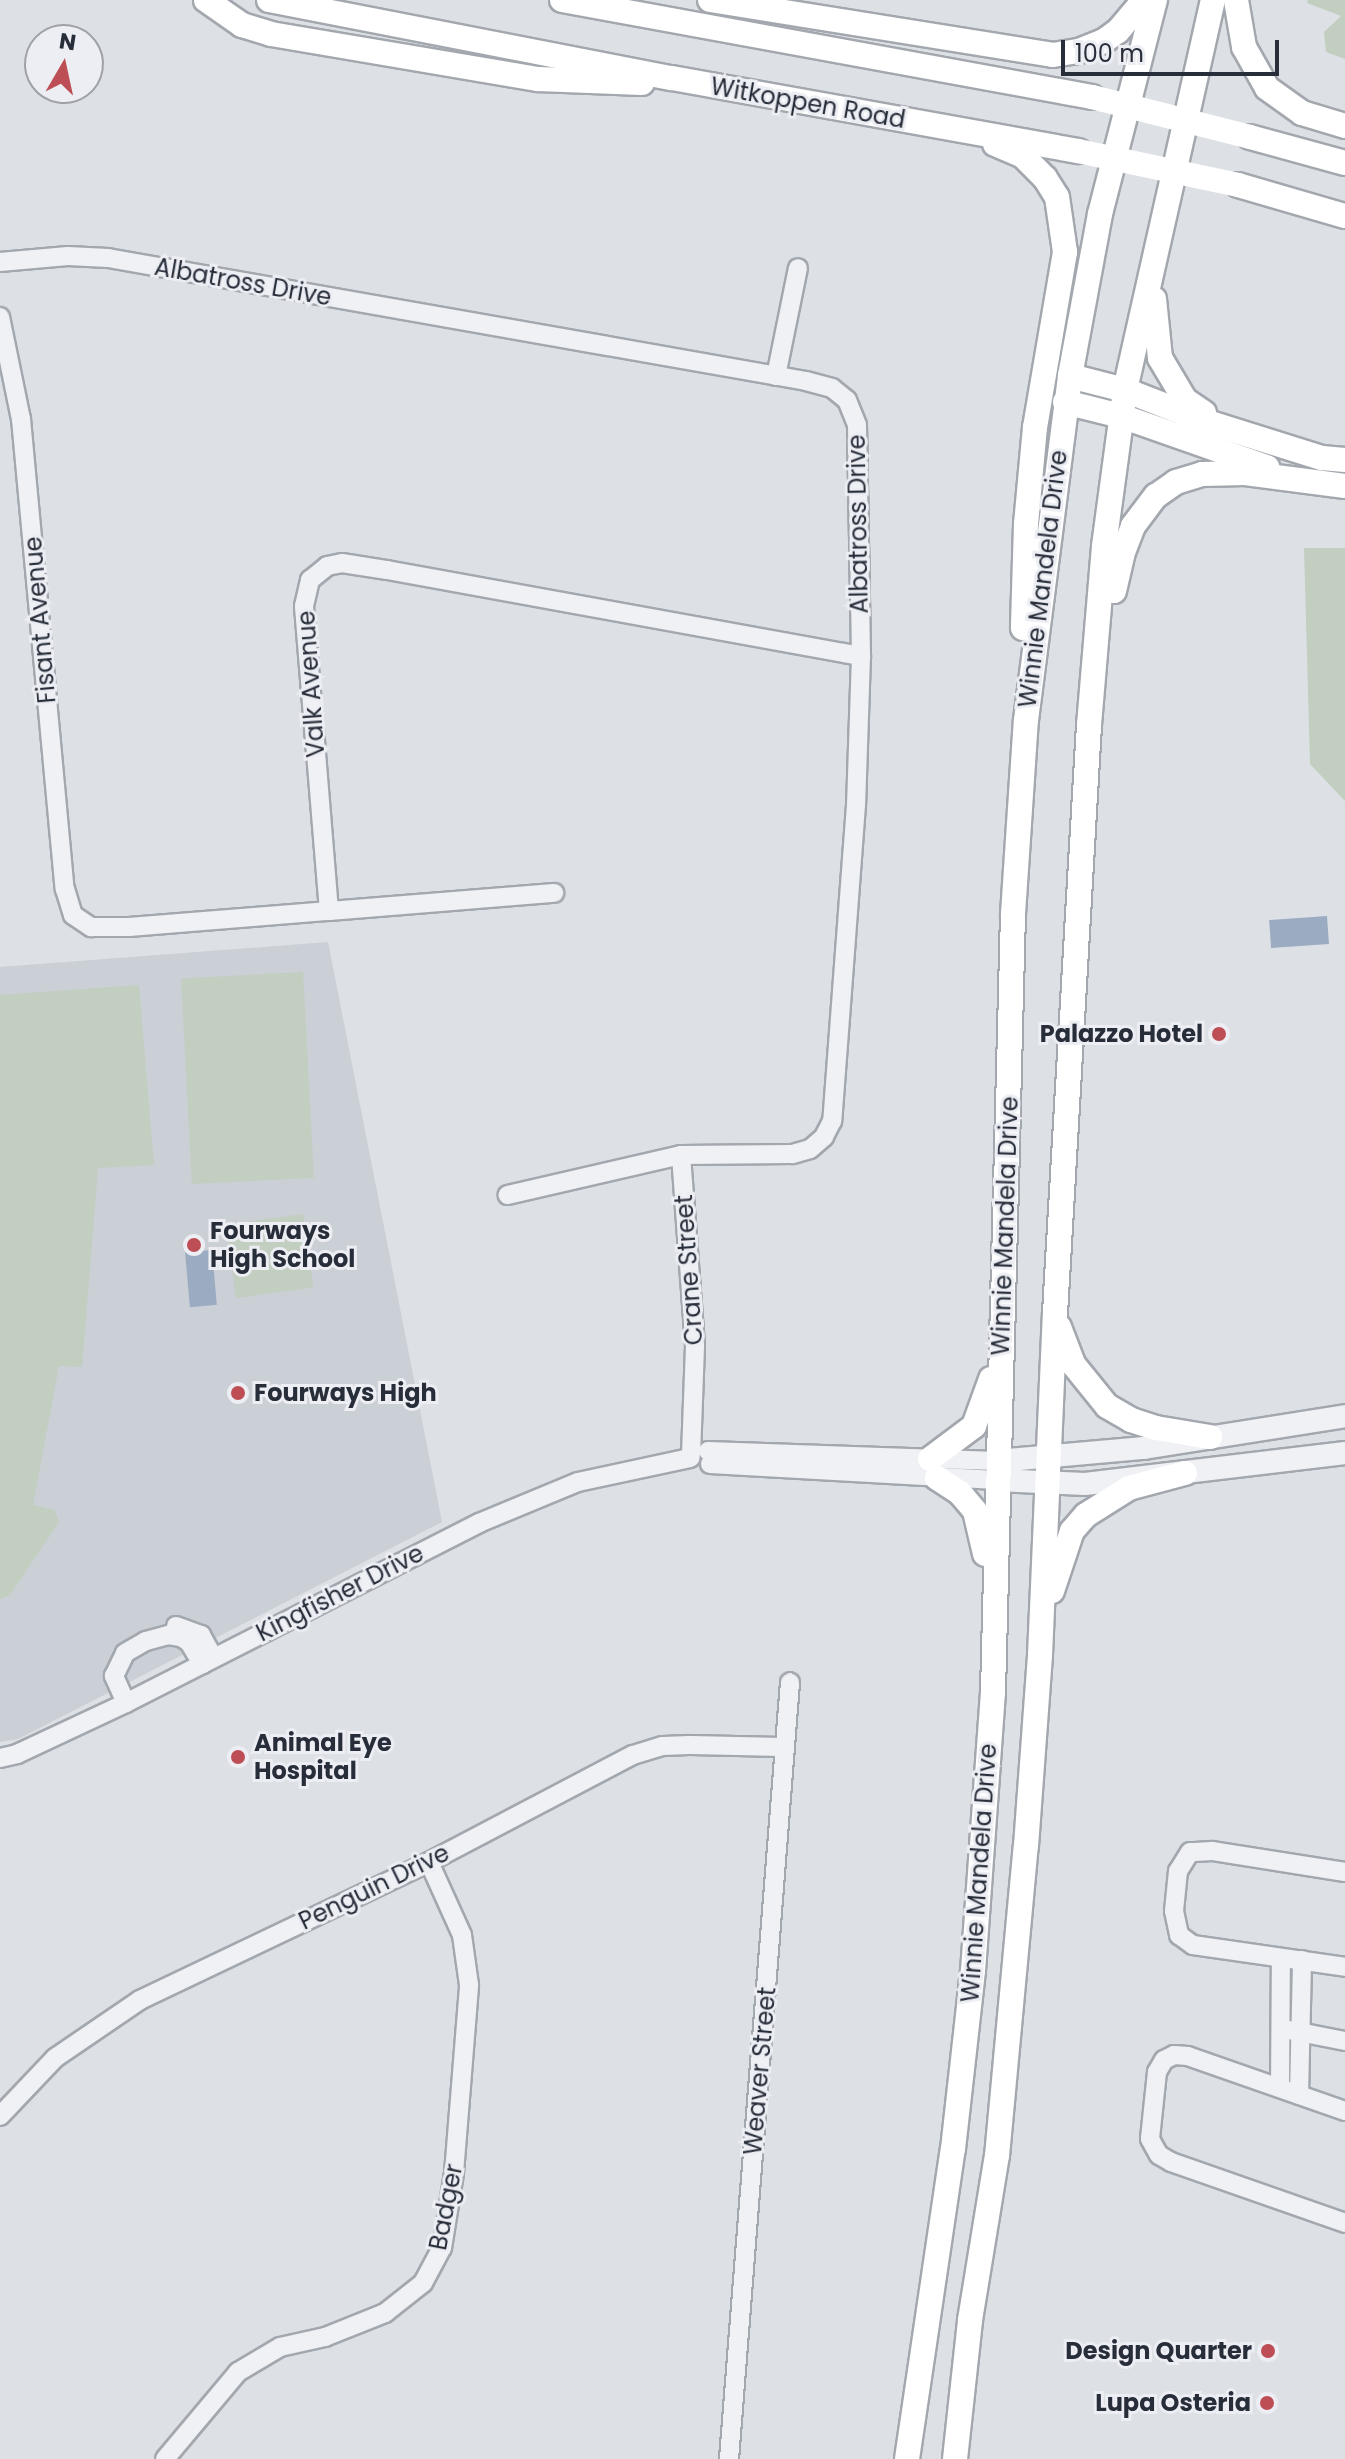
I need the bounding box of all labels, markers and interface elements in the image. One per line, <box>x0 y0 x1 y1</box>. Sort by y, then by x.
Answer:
north arrow <box>24 24 104 104</box>
scale bar <box>1065 24 1283 74</box>
text: N <box>57 25 78 58</box>
text: 100 m <box>1075 37 1144 70</box>
street label: Witkoppen Road <box>708 72 908 134</box>
street label: Albatross Drive <box>152 252 334 312</box>
street label: Albatross Drive <box>842 434 874 614</box>
street label: Winnie Mandela Drive <box>1013 449 1073 709</box>
street label: Fisant Avenue <box>18 535 62 705</box>
street label: Valk Avenue <box>291 610 331 758</box>
place label: Palazzo Hotel <box>1040 1020 1203 1048</box>
marker: Palazzo Hotel <box>1210 1025 1228 1043</box>
street label: Winnie Mandela Drive <box>986 1096 1024 1356</box>
street label: Crane Street <box>669 1194 709 1346</box>
place label: Fourways High School <box>210 1217 355 1273</box>
marker: Fourways High School <box>185 1236 203 1254</box>
place label: Fourways High <box>254 1379 437 1407</box>
marker: Fourways High <box>229 1384 247 1402</box>
street label: Kingfisher Drive <box>252 1538 428 1648</box>
place label: Animal Eye Hospital <box>254 1729 392 1785</box>
street label: Winnie Mandela Drive <box>956 1743 1002 2003</box>
marker: Animal Eye Hospital <box>229 1748 247 1766</box>
street label: Penguin Drive <box>294 1838 454 1936</box>
street label: Weaver Street <box>738 1986 782 2156</box>
street label: Badger <box>424 2161 468 2253</box>
place label: Design Quarter <box>1065 2337 1252 2365</box>
marker: Design Quarter <box>1259 2342 1277 2360</box>
place label: Lupa Osteria <box>1095 2389 1251 2417</box>
marker: Lupa Osteria <box>1258 2394 1276 2412</box>

